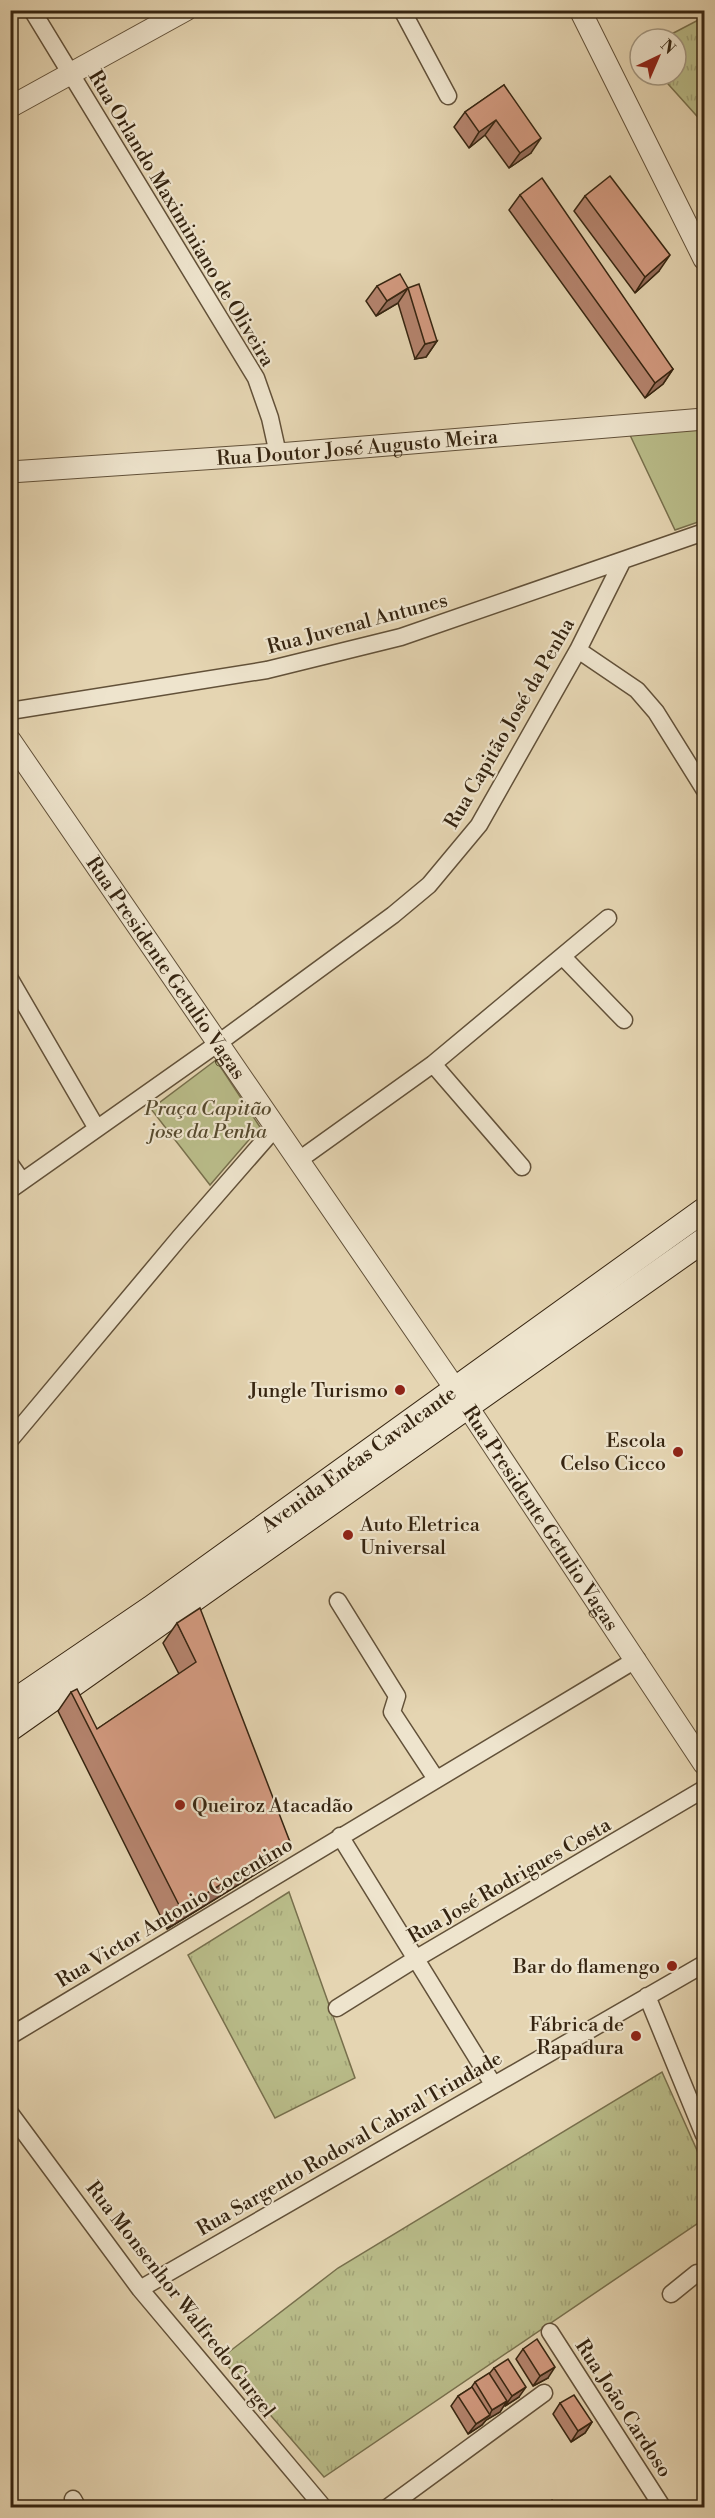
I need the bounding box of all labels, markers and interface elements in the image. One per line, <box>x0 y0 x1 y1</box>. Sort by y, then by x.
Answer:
north arrow <box>628 27 688 87</box>
text: N <box>656 35 679 59</box>
street label: Rua Orlando Maximiniano de Oliveira <box>82 66 280 372</box>
street label: Rua Doutor José Augusto Meira <box>216 425 500 472</box>
street label: Rua Juvenal Antunes <box>264 588 451 661</box>
street label: Rua Capitão José da Penha <box>440 613 581 833</box>
street label: Rua Presidente Getulio Vagas <box>80 852 250 1085</box>
park label: Praça Capitão jose da Penha <box>143 1097 272 1145</box>
place label: Jungle Turismo <box>248 1379 388 1404</box>
street label: Avenida Enéas Cavalcante <box>256 1381 462 1539</box>
marker: Jungle Turismo <box>393 1383 407 1397</box>
street label: Rua Presidente Getulio Vagas <box>456 1401 623 1636</box>
place label: Escola Celso Cicco <box>560 1429 667 1477</box>
marker: Escola Celso Cicco <box>671 1445 685 1459</box>
place label: Auto Eletrica Universal <box>359 1513 481 1561</box>
marker: Auto Eletrica Universal <box>341 1528 355 1542</box>
place label: Queiroz Atacadão <box>192 1794 353 1819</box>
marker: Queiroz Atacadão <box>173 1798 187 1812</box>
street label: Rua José Rodrigues Costa <box>404 1812 616 1950</box>
street label: Rua Victor Antonio Cocentino <box>52 1833 298 1994</box>
place label: Bar do flamengo <box>512 1955 660 1980</box>
marker: Bar do flamengo <box>665 1959 679 1973</box>
place label: Fábrica de Rapadura <box>529 2013 625 2061</box>
marker: Fábrica de Rapadura <box>629 2029 643 2043</box>
street label: Rua Sargento Rodoval Cabral Trindade <box>192 2046 507 2242</box>
street label: Rua Monsenhor Walfredo Gurgel <box>80 2177 280 2423</box>
street label: Rua João Cardoso <box>569 2335 677 2483</box>

